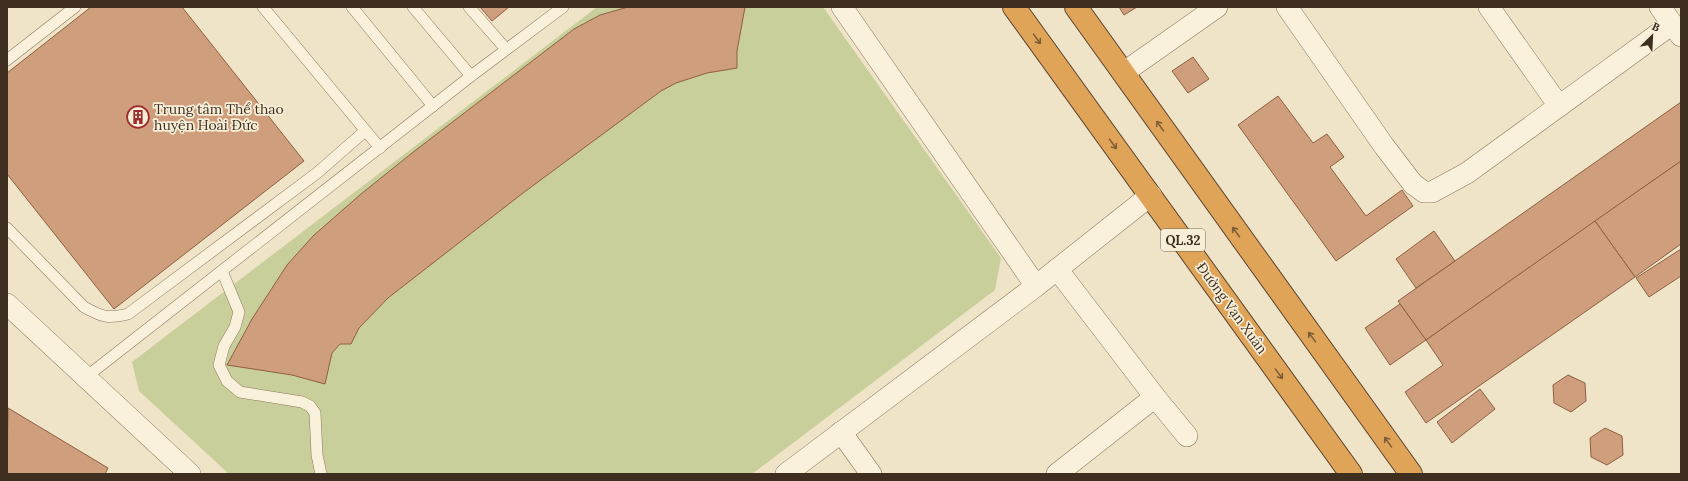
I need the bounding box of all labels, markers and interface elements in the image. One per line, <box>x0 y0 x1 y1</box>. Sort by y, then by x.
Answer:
north arrow <box>1632 16 1672 56</box>
text: B <box>1650 19 1662 35</box>
one-way arrow <box>1033 33 1041 44</box>
place label: Trung tâm Thể thao huyện Hoài Đức <box>154 100 284 134</box>
building icon: Trung tâm Thể thao huyện Hoài Đức <box>125 104 151 130</box>
one-way arrow <box>1156 121 1165 132</box>
one-way arrow <box>1109 138 1118 149</box>
one-way arrow <box>1232 226 1240 237</box>
road number: QL.32 <box>1161 229 1205 251</box>
street label: Đường Vạn Xuân <box>1193 259 1271 358</box>
one-way arrow <box>1308 332 1316 343</box>
one-way arrow <box>1275 369 1283 380</box>
one-way arrow <box>1384 437 1393 448</box>

